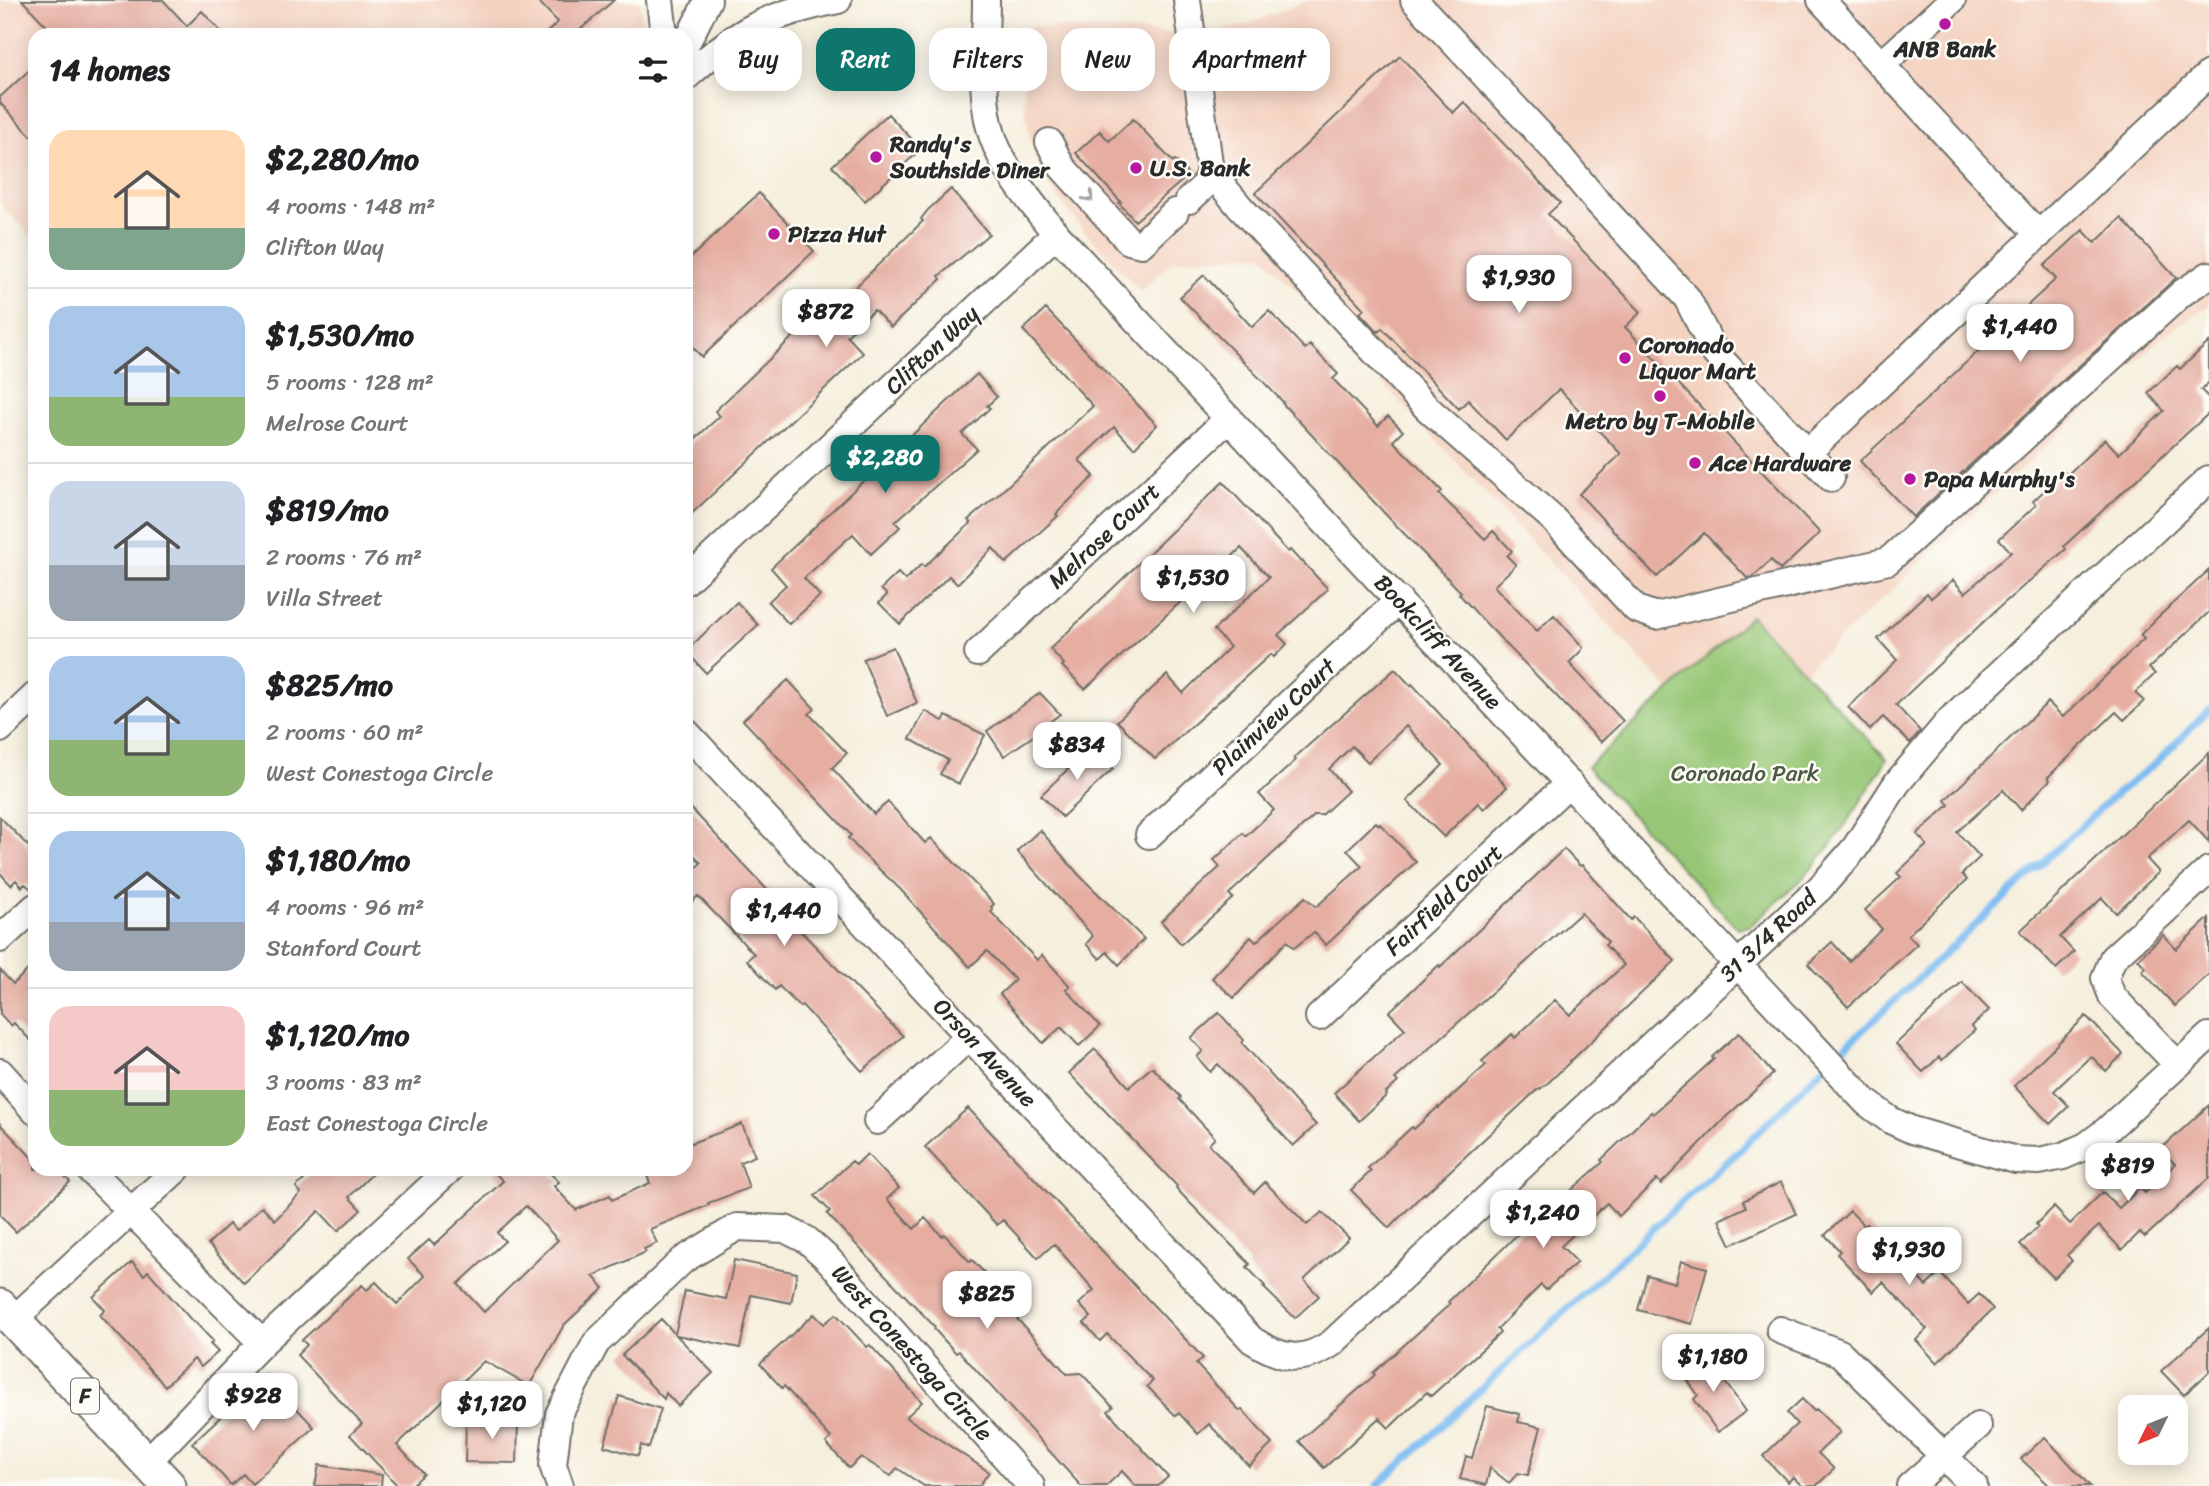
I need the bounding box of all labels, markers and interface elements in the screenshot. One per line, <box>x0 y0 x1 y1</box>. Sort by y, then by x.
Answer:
marker: ANB Bank <box>1937 16 1953 32</box>
chip: Buy <box>714 28 802 91</box>
chip: Rent <box>816 28 915 91</box>
chip: Filters <box>929 28 1047 91</box>
chip: New <box>1061 28 1155 91</box>
chip: Apartment <box>1169 28 1330 91</box>
place label: ANB Bank <box>1893 29 1997 70</box>
text: 14 homes <box>49 43 170 97</box>
icon: filters <box>634 51 672 89</box>
place label: Randy's Southside Diner <box>889 124 1051 191</box>
text: $2,280/mo <box>266 132 419 186</box>
place label: U.S. Bank <box>1150 148 1251 189</box>
marker: Randy's Southside Diner <box>868 149 884 165</box>
icon: home <box>105 158 189 242</box>
marker: U.S. Bank <box>1128 160 1144 176</box>
text: 4 rooms · 148 m² <box>266 186 435 227</box>
one-way arrow <box>1081 188 1093 201</box>
place label: Pizza Hut <box>788 214 887 255</box>
marker: Pizza Hut <box>766 226 782 242</box>
text: Clifton Way <box>266 227 384 268</box>
pin: $1,930 <box>1462 256 1576 315</box>
text: $1,930 <box>1483 257 1555 298</box>
pin: $872 <box>785 290 867 349</box>
text: $872 <box>798 291 854 332</box>
street label: Clifton Way <box>875 295 989 405</box>
pin: $1,440 <box>1963 304 2077 364</box>
text: $1,440 <box>1983 306 2057 347</box>
text: $1,530/mo <box>266 308 414 362</box>
place label: Coronado Liquor Mart <box>1638 325 1756 392</box>
icon: home <box>105 334 189 418</box>
marker: Coronado Liquor Mart <box>1617 350 1633 366</box>
text: 5 rooms · 128 m² <box>266 362 434 403</box>
marker: Metro by T-Mobile <box>1652 388 1668 404</box>
place label: Metro by T-Mobile <box>1564 401 1755 442</box>
text: Melrose Court <box>266 403 409 444</box>
pin: $2,280 <box>828 435 942 495</box>
text: $2,280 <box>847 437 923 478</box>
place label: Ace Hardware <box>1708 443 1852 484</box>
marker: Ace Hardware <box>1687 455 1703 471</box>
place label: Papa Murphy's <box>1924 459 2075 500</box>
marker: Papa Murphy's <box>1902 471 1918 487</box>
street label: Melrose Court <box>1038 472 1170 600</box>
text: $819/mo <box>266 483 389 537</box>
icon: home <box>105 509 189 593</box>
text: 2 rooms · 76 m² <box>266 537 422 578</box>
pin: $1,530 <box>1136 556 1250 615</box>
text: $1,530 <box>1157 557 1229 598</box>
street label: Bookcliff Avenue <box>1364 564 1512 720</box>
text: Villa Street <box>266 578 383 619</box>
street label: Plainview Court <box>1202 647 1347 786</box>
text: $825/mo <box>266 658 393 712</box>
icon: home <box>105 684 189 768</box>
text: 2 rooms · 60 m² <box>266 712 424 753</box>
pin: $834 <box>1036 722 1118 782</box>
text: $834 <box>1049 724 1105 765</box>
text: West Conestoga Circle <box>266 753 493 794</box>
park label: Coronado Park <box>1671 753 1819 794</box>
text: $1,180/mo <box>266 833 410 887</box>
street label: Fairfield Court <box>1375 834 1513 966</box>
icon: home <box>105 859 189 943</box>
street label: 31 3/4 Road <box>1709 878 1828 993</box>
text: 4 rooms · 96 m² <box>266 887 424 928</box>
pin: $1,440 <box>727 888 841 948</box>
text: $1,440 <box>747 890 821 931</box>
text: Stanford Court <box>266 928 421 969</box>
street label: Orson Avenue <box>923 988 1048 1118</box>
text: $1,120/mo <box>266 1008 409 1062</box>
icon: home <box>105 1034 189 1118</box>
text: 3 rooms · 83 m² <box>266 1062 422 1103</box>
text: East Conestoga Circle <box>266 1103 488 1144</box>
pin: $819 <box>2087 1144 2169 1203</box>
text: $819 <box>2101 1145 2155 1186</box>
pin: $1,240 <box>1486 1190 1600 1250</box>
text: $1,240 <box>1506 1192 1580 1233</box>
pin: $1,930 <box>1852 1228 1966 1287</box>
text: $1,930 <box>1873 1229 1945 1270</box>
street label: West Conestoga Circle <box>821 1255 1003 1451</box>
pin: $825 <box>946 1272 1028 1331</box>
text: $825 <box>959 1273 1015 1314</box>
pin: $1,180 <box>1656 1334 1770 1394</box>
text: $1,180 <box>1678 1336 1748 1377</box>
pin: $928 <box>212 1374 294 1433</box>
text: $928 <box>225 1375 281 1416</box>
road number: F <box>71 1378 99 1414</box>
pin: $1,120 <box>435 1382 549 1441</box>
text: $1,120 <box>457 1383 527 1424</box>
north arrow <box>2118 1395 2188 1465</box>
map controls <box>2118 1395 2188 1465</box>

